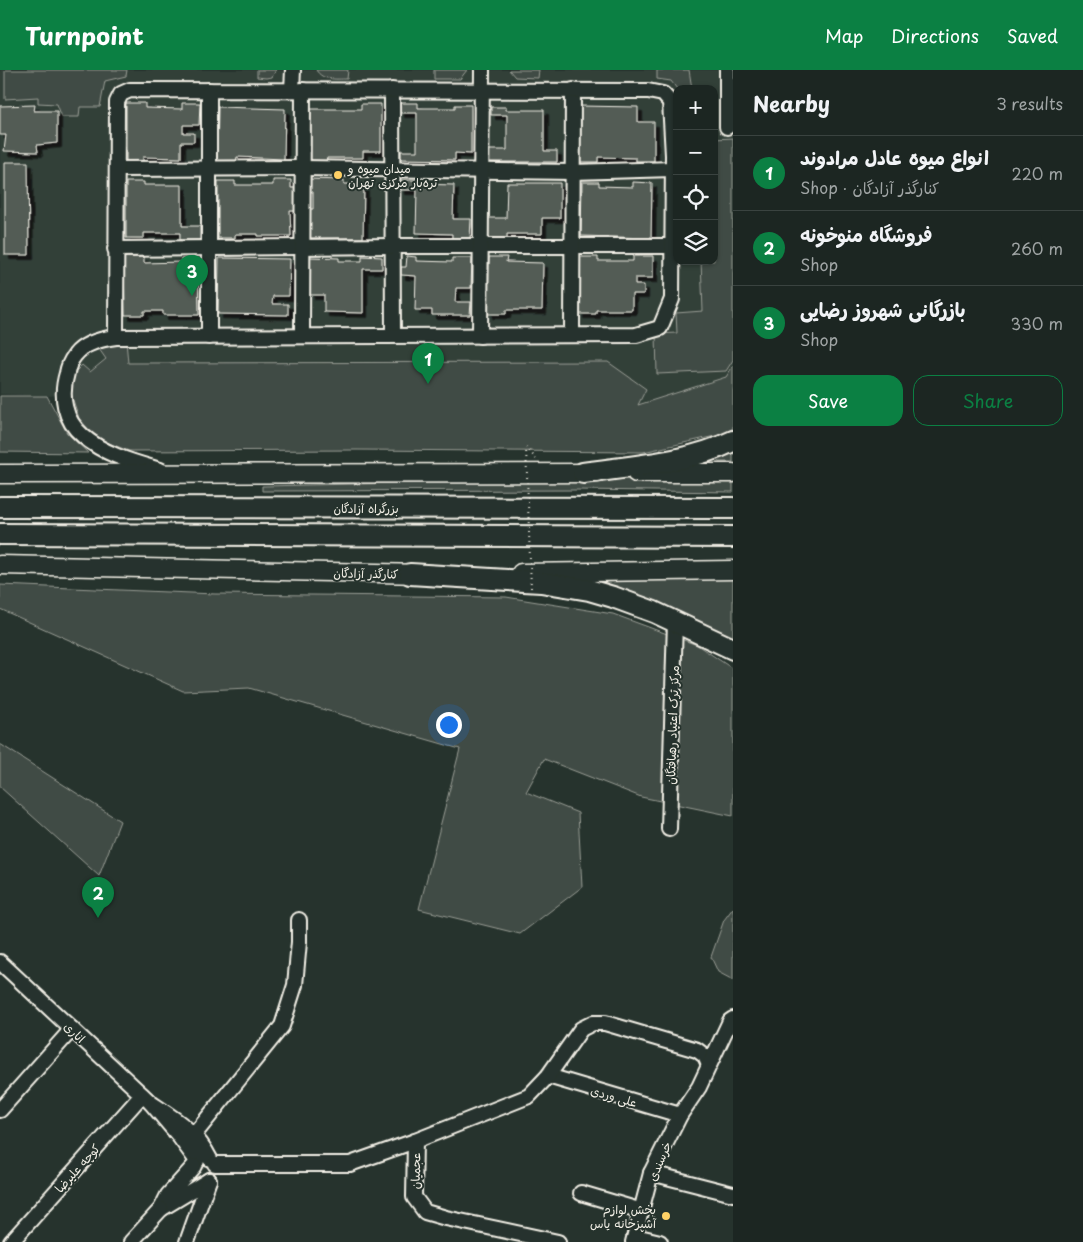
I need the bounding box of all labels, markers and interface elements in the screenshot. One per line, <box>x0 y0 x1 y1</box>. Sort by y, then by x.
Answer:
text: Turnpoint <box>25 17 144 53</box>
text: Map <box>825 22 863 49</box>
text: Directions <box>891 22 979 49</box>
text: Saved <box>1007 22 1058 49</box>
map controls <box>673 85 718 265</box>
button: + <box>673 85 718 130</box>
text: Nearby <box>753 87 830 119</box>
text: 3 results <box>996 91 1063 115</box>
button: − <box>673 130 718 175</box>
text: انواع میوه عادل مرادوند <box>800 143 989 171</box>
place label: میدان میوه و تره‌بار مرکزی تهران <box>347 159 438 191</box>
text: 1 <box>765 161 773 185</box>
text: 220 m <box>1012 161 1063 185</box>
marker: میدان میوه و تره‌بار مرکزی تهران <box>332 169 344 181</box>
button: locate <box>673 175 718 220</box>
text: Shop · کنارگذر آزادگان <box>800 175 939 199</box>
button: layers <box>673 220 718 265</box>
text: فروشگاه منوخونه <box>800 220 932 248</box>
text: 2 <box>763 236 775 260</box>
text: 260 m <box>1011 236 1063 260</box>
text: Shop <box>800 252 838 276</box>
pin: 3 <box>176 255 208 296</box>
text: بازرگانی شهروز رضایی <box>800 295 966 323</box>
text: 3 <box>764 311 774 335</box>
text: 330 m <box>1010 311 1063 335</box>
text: Shop <box>800 327 838 351</box>
pin: 1 <box>412 343 444 384</box>
button: Save <box>753 375 903 426</box>
button: Share <box>913 375 1063 426</box>
street label: بزرگراه آزادگان <box>333 499 399 517</box>
street label: کنارگذر آزادگان <box>333 563 399 583</box>
street label: مرکز ترک اعتیاد رهیافتگان <box>661 665 683 785</box>
your location <box>436 712 462 738</box>
pin: 2 <box>82 877 114 918</box>
street label: اناری <box>60 1017 90 1047</box>
street label: علی وردی <box>589 1081 639 1111</box>
street label: خرسندی <box>643 1138 675 1184</box>
street label: کوچه علیرضا <box>50 1140 104 1196</box>
street label: عجمیان <box>406 1153 424 1189</box>
place label: پخش لوازم آشپزخانه یاس <box>590 1200 657 1232</box>
marker: پخش لوازم آشپزخانه یاس <box>660 1210 672 1222</box>

